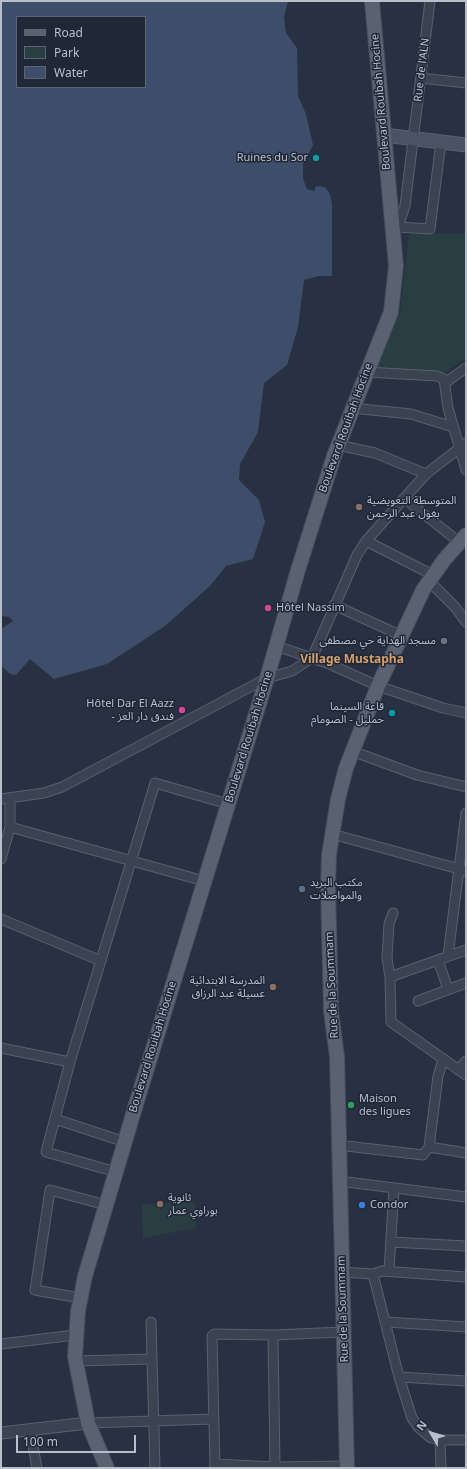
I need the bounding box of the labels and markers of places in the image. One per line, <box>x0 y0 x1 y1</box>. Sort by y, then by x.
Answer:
place label: Ruines du Sor <box>237 151 308 165</box>
marker: Ruines du Sor <box>311 153 321 163</box>
place label: المتوسطة التعويضية بغول عبد الرحمن <box>367 494 456 520</box>
marker: المتوسطة التعويضية بغول عبد الرحمن <box>354 502 364 512</box>
place label: Hôtel Nassim <box>276 601 345 615</box>
marker: Hôtel Nassim <box>263 603 273 613</box>
place label: مسجد الهداية حي مصطفى <box>319 634 436 648</box>
marker: مسجد الهداية حي مصطفى <box>439 636 449 646</box>
place label: Hôtel Dar El Aazz - فندق دار العز <box>86 697 174 723</box>
place label: قاعة السينما حمليل - الصومام <box>311 700 384 726</box>
marker: Hôtel Dar El Aazz - فندق دار العز <box>177 705 187 715</box>
marker: قاعة السينما حمليل - الصومام <box>387 708 397 718</box>
place label: مكتب البريد والمواصلات <box>310 876 363 902</box>
marker: مكتب البريد والمواصلات <box>297 884 307 894</box>
place label: المدرسة الابتدائية عسيلة عبد الرزاق <box>190 974 265 1000</box>
marker: المدرسة الابتدائية عسيلة عبد الرزاق <box>268 982 278 992</box>
place label: Maison des ligues <box>359 1092 411 1118</box>
marker: Maison des ligues <box>346 1100 356 1110</box>
place label: ثانوية بوراوي عمار <box>168 1191 218 1217</box>
place label: Condor <box>370 1198 408 1212</box>
marker: ثانوية بوراوي عمار <box>155 1199 165 1209</box>
marker: Condor <box>357 1200 367 1210</box>

